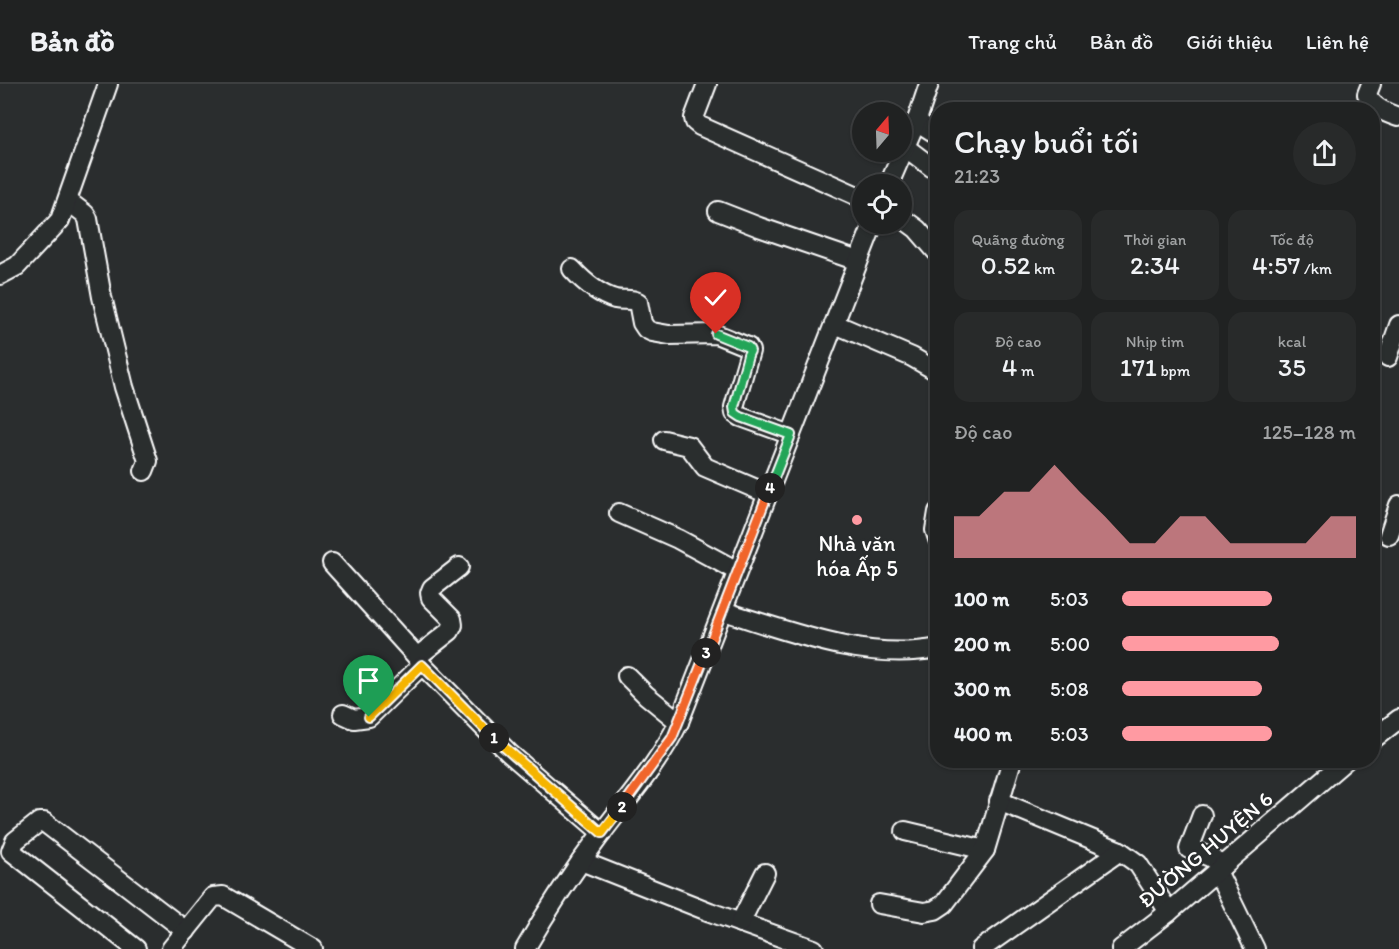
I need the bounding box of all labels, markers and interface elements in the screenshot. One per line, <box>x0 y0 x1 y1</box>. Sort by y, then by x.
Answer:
text: Bản đồ <box>30 24 115 58</box>
text: Trang chủ <box>968 29 1057 54</box>
text: Bản đồ <box>1090 29 1153 54</box>
text: Giới thiệu <box>1186 29 1273 54</box>
text: Liên hệ <box>1306 29 1369 54</box>
north arrow <box>852 102 912 162</box>
map controls <box>852 102 912 234</box>
text: Chạy buổi tối <box>954 122 1139 161</box>
button: share <box>1293 122 1356 185</box>
text: 21:23 <box>954 164 1000 188</box>
button: locate <box>852 174 912 234</box>
text: Quãng đường <box>971 230 1065 249</box>
text: Thời gian <box>1124 230 1186 249</box>
text: Tốc độ <box>1270 230 1314 249</box>
text: 0.52 <box>981 249 1030 281</box>
text: 2:34 <box>1130 249 1180 281</box>
text: 4:57 <box>1252 249 1301 281</box>
text: km <box>1030 259 1055 278</box>
text: /km <box>1301 259 1332 278</box>
pin <box>690 272 741 334</box>
icon: check <box>699 281 732 314</box>
text: Độ cao <box>995 332 1041 351</box>
text: Nhịp tim <box>1126 332 1184 351</box>
text: kcal <box>1278 332 1306 351</box>
text: 4 <box>1002 351 1017 383</box>
text: 171 <box>1120 351 1157 383</box>
text: 35 <box>1278 351 1306 383</box>
text: m <box>1017 361 1034 380</box>
text: bpm <box>1157 361 1190 380</box>
text: Độ cao <box>954 420 1012 444</box>
text: 125–128 m <box>1262 420 1356 444</box>
pin: 4 <box>755 473 785 503</box>
text: 4 <box>765 478 775 497</box>
marker: Nhà văn hóa Ấp 5 <box>850 513 864 527</box>
place label: Nhà văn hóa Ấp 5 <box>816 530 898 582</box>
text: 100 m <box>954 587 1009 611</box>
text: 5:03 <box>1050 587 1089 611</box>
text: 200 m <box>954 632 1010 656</box>
text: 5:00 <box>1050 632 1090 656</box>
pin: 3 <box>691 638 721 668</box>
text: 3 <box>702 643 710 662</box>
pin <box>343 655 394 717</box>
icon: arrive <box>352 664 385 697</box>
text: 300 m <box>954 677 1011 701</box>
text: 5:08 <box>1050 677 1089 701</box>
text: 400 m <box>954 722 1012 746</box>
text: 5:03 <box>1050 722 1089 746</box>
pin: 1 <box>479 723 509 753</box>
text: 1 <box>490 728 498 747</box>
street label: ĐƯỜNG HUYỆN 6 <box>1132 785 1278 914</box>
pin: 2 <box>607 792 637 822</box>
text: 2 <box>618 797 626 816</box>

